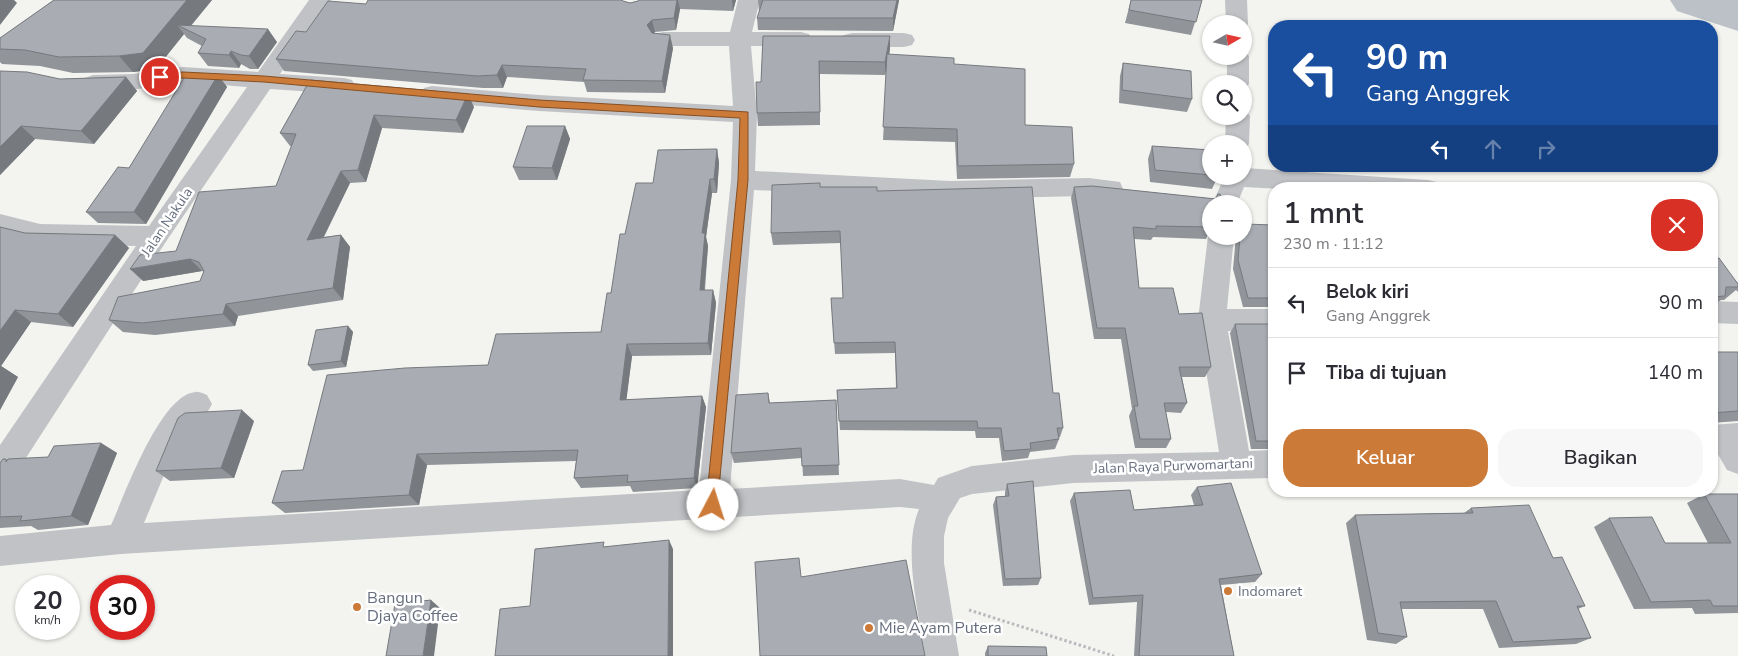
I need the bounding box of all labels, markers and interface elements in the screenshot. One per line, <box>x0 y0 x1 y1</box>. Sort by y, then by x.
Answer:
north arrow <box>1202 15 1252 65</box>
map controls <box>1202 15 1252 245</box>
text: 90 m <box>1366 34 1448 81</box>
icon: left <box>1283 40 1348 105</box>
pin <box>139 56 181 98</box>
icon: arrive <box>146 63 174 91</box>
button: search <box>1202 75 1252 125</box>
text: Gang Anggrek <box>1366 79 1509 109</box>
button: + <box>1202 135 1252 185</box>
icon: left <box>1426 135 1454 163</box>
icon: ahead <box>1479 135 1507 163</box>
icon: right <box>1532 135 1560 163</box>
street label: Jalan Nakula <box>136 184 197 261</box>
text: 1 mnt <box>1283 193 1363 234</box>
button: − <box>1202 195 1252 245</box>
button: close <box>1651 199 1703 251</box>
text: 230 m · 11:12 <box>1283 233 1384 255</box>
text: Belok kiri <box>1326 279 1409 305</box>
icon: left <box>1283 289 1311 317</box>
text: 90 m <box>1659 290 1703 316</box>
text: Gang Anggrek <box>1326 305 1430 327</box>
icon: arrive <box>1283 359 1311 387</box>
text: Tiba di tujuan <box>1326 360 1447 386</box>
text: 140 m <box>1648 360 1703 386</box>
button: Keluar <box>1283 429 1488 487</box>
button: Bagikan <box>1498 429 1703 487</box>
street label: Jalan Raya Purwomartani <box>1092 454 1253 478</box>
position arrow <box>686 478 738 530</box>
speed limit sign: 30 <box>90 575 155 640</box>
place label: Indomaret <box>1238 582 1302 601</box>
text: 20 <box>32 584 63 618</box>
marker: Indomaret <box>1222 585 1234 597</box>
place label: Bangun Djaya Coffee <box>367 587 458 627</box>
marker: Bangun Djaya Coffee <box>351 601 363 613</box>
text: km/h <box>34 612 61 628</box>
place label: Mie Ayam Putera <box>879 617 1002 639</box>
marker: Mie Ayam Putera <box>863 622 875 634</box>

